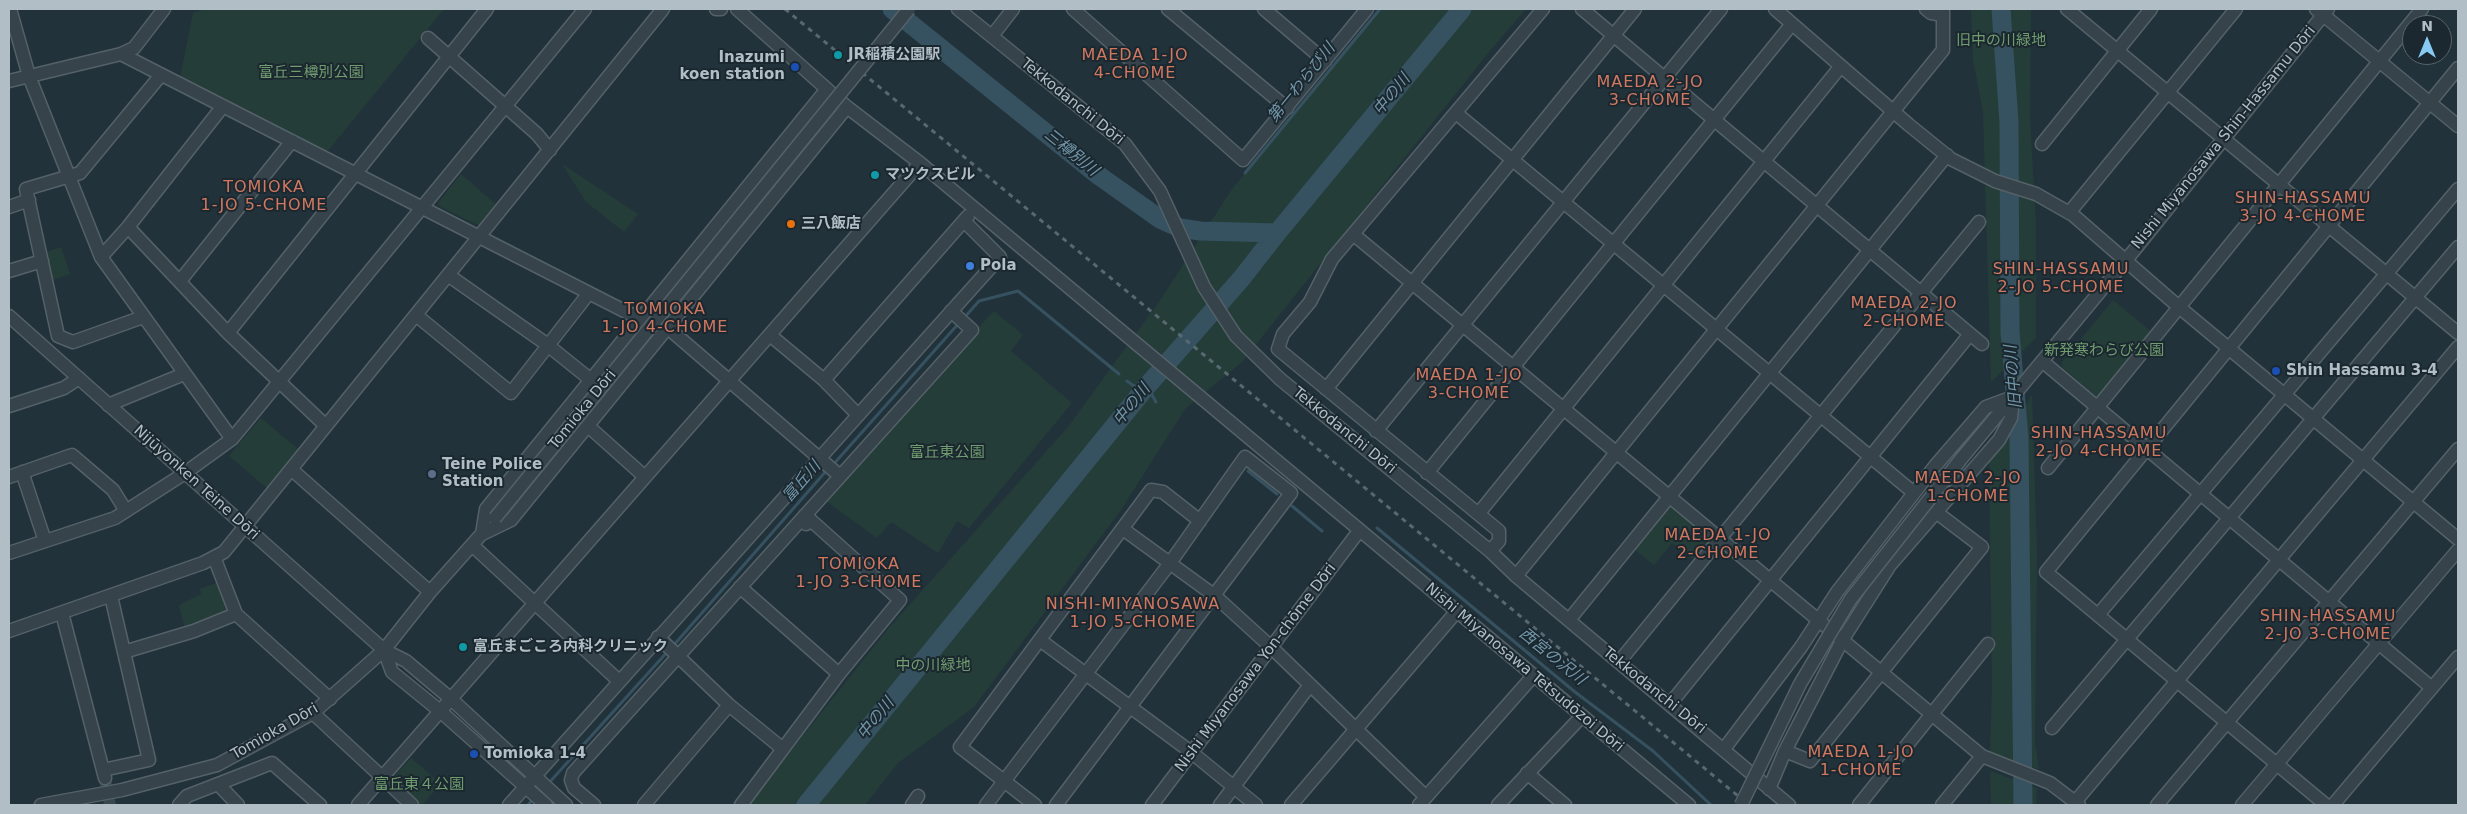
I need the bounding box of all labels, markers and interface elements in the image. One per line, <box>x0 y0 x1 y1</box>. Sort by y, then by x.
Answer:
north arrow <box>2402 15 2452 65</box>
text: N <box>2421 18 2433 34</box>
street label: Nishi Miyanosawa Shin-Hassamu Dōri <box>2128 23 2320 253</box>
park label: 旧中の川緑地 <box>1956 32 2046 50</box>
water label: 第一わらび川 <box>1264 40 1340 126</box>
place label: JR稲積公園駅 <box>848 46 940 64</box>
district label: MAEDA 1-JO 4-CHOME <box>1080 46 1190 84</box>
place label: Inazumi koen station <box>680 49 785 84</box>
marker: JR稲積公園駅 <box>832 49 844 61</box>
street label: Tekkodanchi Dōri <box>1017 55 1127 149</box>
marker: Inazumi koen station <box>789 61 801 73</box>
park label: 富丘三樽別公園 <box>259 64 363 82</box>
water label: 中の川 <box>1369 70 1415 120</box>
district label: MAEDA 2-JO 3-CHOME <box>1595 73 1705 111</box>
water label: 三樽別川 <box>1040 125 1102 181</box>
place label: マツクスビル <box>885 166 975 184</box>
marker: マツクスビル <box>869 169 881 181</box>
district label: TOMIOKA 1-JO 5-CHOME <box>199 178 329 216</box>
district label: SHIN-HASSAMU 3-JO 4-CHOME <box>2233 189 2373 227</box>
place label: 三八飯店 <box>801 215 861 233</box>
marker: 三八飯店 <box>785 218 797 230</box>
place label: Pola <box>980 257 1017 275</box>
marker: Pola <box>964 260 976 272</box>
district label: SHIN-HASSAMU 2-JO 5-CHOME <box>1991 260 2131 298</box>
district label: MAEDA 2-JO 2-CHOME <box>1849 294 1959 332</box>
district label: TOMIOKA 1-JO 4-CHOME <box>600 300 730 338</box>
park label: 新発寒わらび公園 <box>2044 342 2164 360</box>
water label: 旧中の川 <box>2002 344 2026 410</box>
place label: Shin Hassamu 3-4 <box>2286 362 2438 380</box>
marker: Shin Hassamu 3-4 <box>2270 365 2282 377</box>
district label: MAEDA 1-JO 3-CHOME <box>1414 366 1524 404</box>
street label: Tomioka Dōri <box>545 367 621 453</box>
water label: 中の川 <box>1109 380 1155 430</box>
street label: Tekkodanchi Dōri <box>1289 384 1399 478</box>
street label: Nijūyonken Teine Dōri <box>129 422 263 544</box>
district label: SHIN-HASSAMU 2-JO 4-CHOME <box>2029 424 2169 462</box>
park label: 富丘東公園 <box>910 444 984 462</box>
place label: Teine Police Station <box>442 456 542 491</box>
water label: 富丘川 <box>779 458 825 506</box>
marker: Teine Police Station <box>426 468 438 480</box>
district label: MAEDA 2-JO 1-CHOME <box>1913 469 2023 507</box>
district label: MAEDA 1-JO 2-CHOME <box>1663 526 1773 564</box>
district label: TOMIOKA 1-JO 3-CHOME <box>794 555 924 593</box>
street label: Nishi Miyanosawa Yon-chōme Dōri <box>1172 560 1340 776</box>
street label: Nishi Miyanosawa Tetsudōzoi Dōri <box>1421 580 1627 756</box>
district label: NISHI-MIYANOSAWA 1-JO 5-CHOME <box>1044 595 1222 633</box>
district label: SHIN-HASSAMU 2-JO 3-CHOME <box>2258 607 2398 645</box>
water label: 西宮の沢川 <box>1515 624 1589 690</box>
place label: 富丘まごころ内科クリニック <box>473 638 668 656</box>
marker: 富丘まごころ内科クリニック <box>457 641 469 653</box>
street label: Tekkodanchi Dōri <box>1599 644 1709 738</box>
park label: 中の川緑地 <box>896 657 970 675</box>
water label: 中の川 <box>853 694 899 744</box>
street label: Tomioka Dōri <box>228 700 322 764</box>
district label: MAEDA 1-JO 1-CHOME <box>1806 743 1916 781</box>
place label: Tomioka 1-4 <box>484 745 586 763</box>
marker: Tomioka 1-4 <box>468 748 480 760</box>
park label: 富丘東４公園 <box>374 776 464 794</box>

